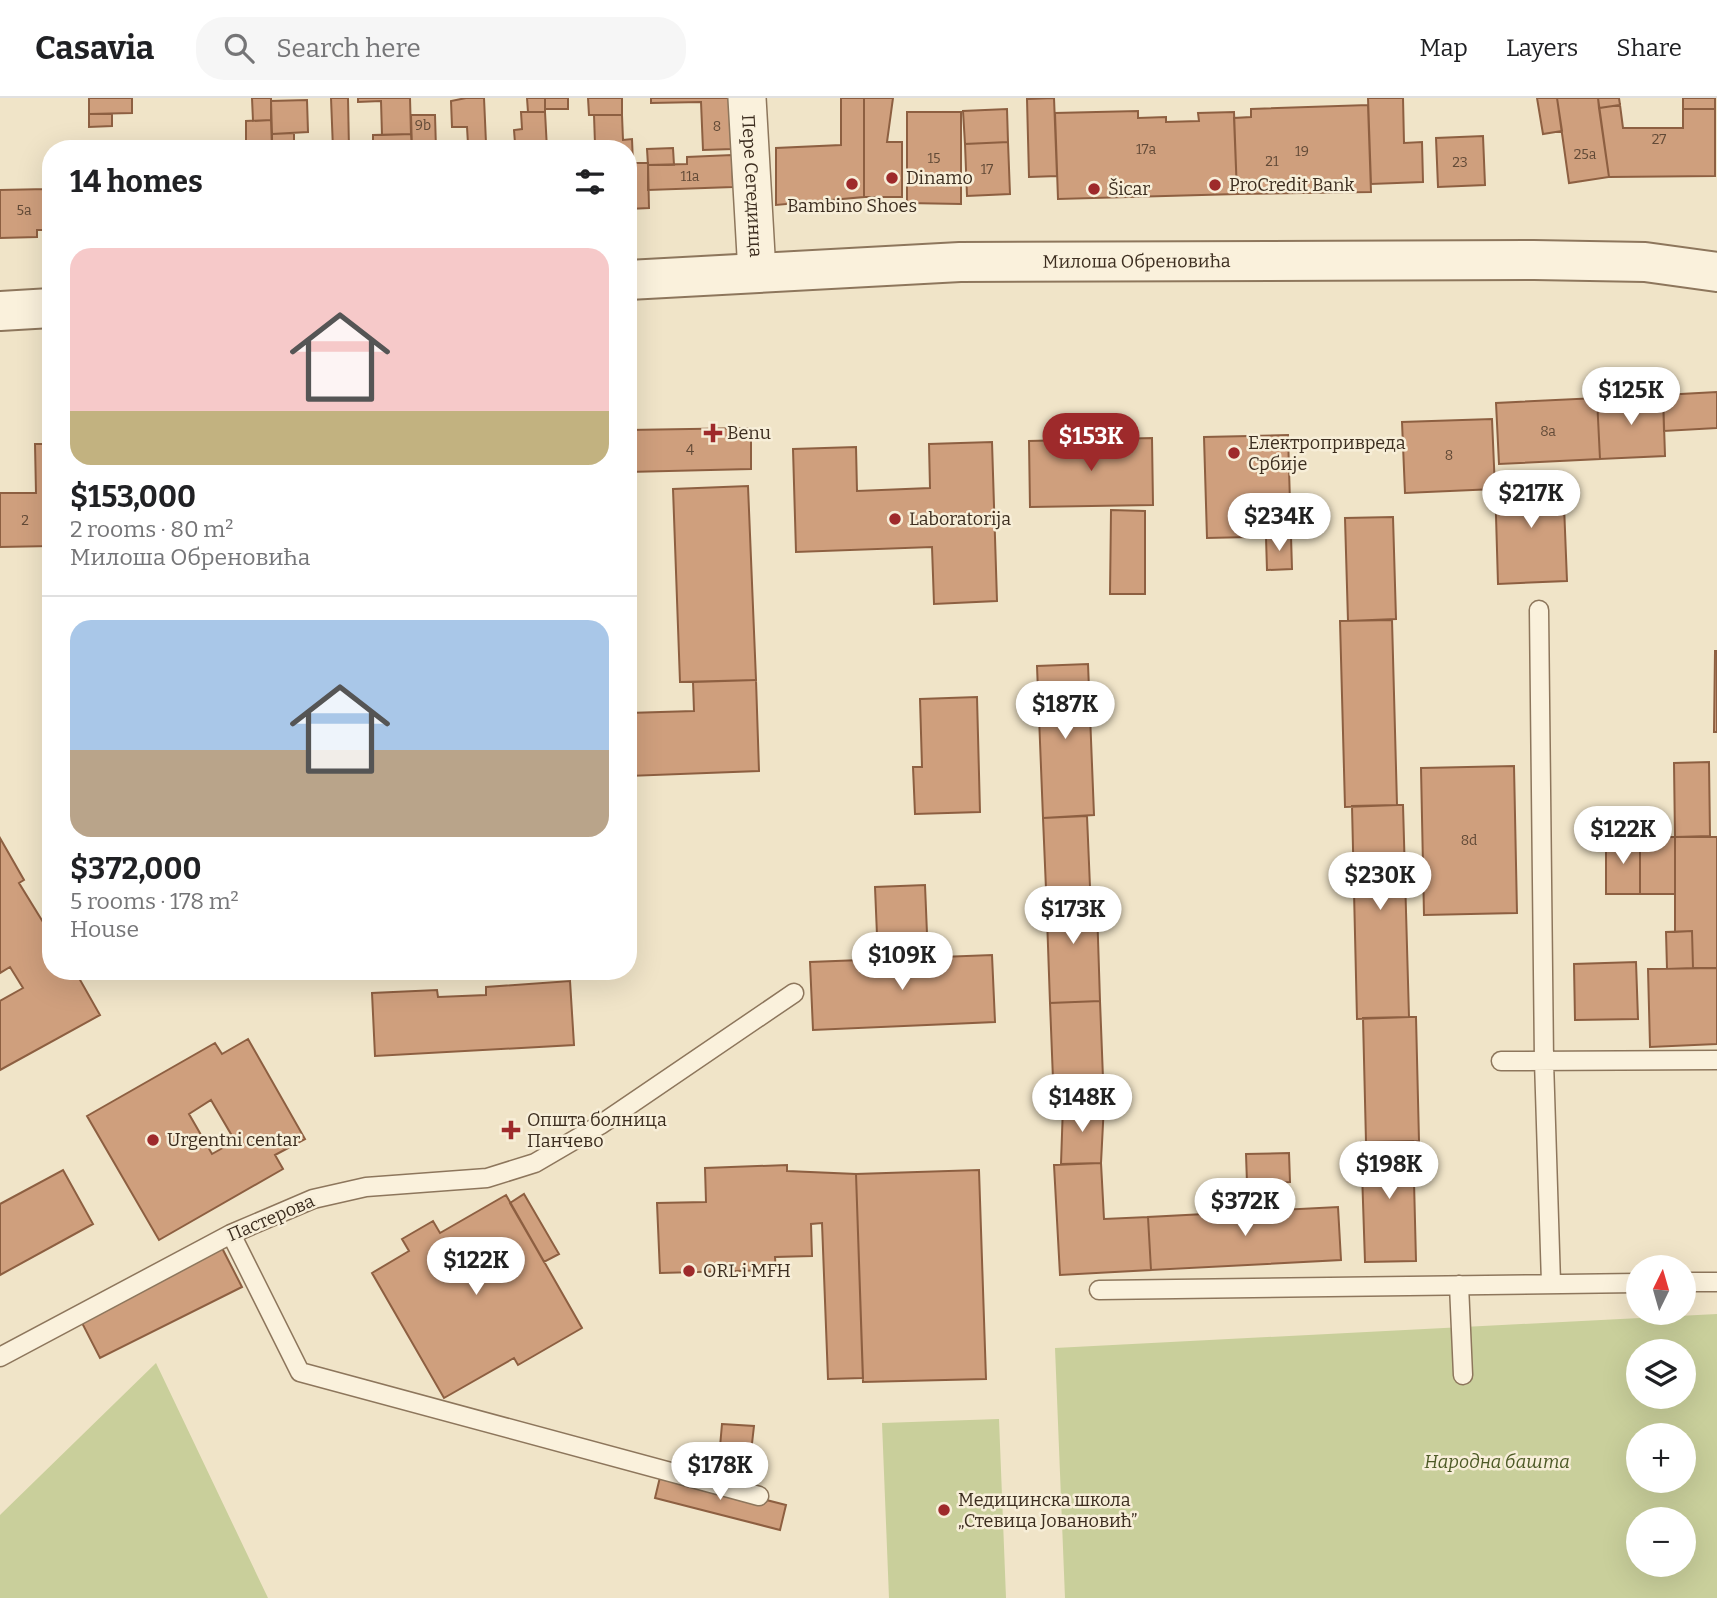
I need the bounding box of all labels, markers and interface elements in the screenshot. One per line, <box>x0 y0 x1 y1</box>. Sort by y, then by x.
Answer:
search box <box>196 17 686 80</box>
text: Casavia <box>35 28 154 68</box>
icon: search <box>220 29 258 67</box>
text: Search here <box>276 33 421 64</box>
text: Map <box>1420 34 1468 62</box>
text: Layers <box>1506 34 1578 62</box>
text: Share <box>1616 34 1682 62</box>
street label: Пере Сегединца <box>737 114 767 258</box>
house number: 9b <box>415 117 431 134</box>
house number: 8 <box>713 118 721 135</box>
house number: 27 <box>1652 131 1666 148</box>
house number: 17a <box>1136 141 1156 158</box>
house number: 19 <box>1295 143 1309 160</box>
house number: 25a <box>1574 146 1597 163</box>
house number: 15 <box>927 150 941 167</box>
house number: 21 <box>1265 153 1279 170</box>
house number: 23 <box>1452 154 1468 171</box>
house number: 17 <box>981 161 993 178</box>
icon: filters <box>571 163 609 201</box>
text: 14 homes <box>70 164 203 200</box>
place label: Dinamo <box>906 167 973 189</box>
house number: 11a <box>680 168 700 185</box>
marker: Dinamo <box>884 170 900 186</box>
place label: ProCredit Bank <box>1229 174 1355 196</box>
marker: Bambino Shoes <box>844 176 860 192</box>
marker: ProCredit Bank <box>1207 177 1223 193</box>
place label: Šicar <box>1108 178 1150 200</box>
marker: Šicar <box>1086 181 1102 197</box>
place label: Bambino Shoes <box>787 195 917 217</box>
house number: 5a <box>16 202 32 219</box>
street label: Милоша Обреновића <box>1042 250 1231 273</box>
icon: home <box>277 294 403 420</box>
pin: $125K <box>1582 368 1680 427</box>
text: $125K <box>1598 376 1664 404</box>
pin: $153K <box>1042 414 1140 473</box>
place label: Benu <box>727 422 771 444</box>
text: $153K <box>1058 422 1124 450</box>
house number: 8a <box>1540 423 1556 440</box>
marker: Benu <box>705 425 721 441</box>
place label: Електропривреда Србије <box>1248 432 1406 475</box>
house number: 4 <box>686 442 694 459</box>
marker: Електропривреда Србије <box>1226 445 1242 461</box>
house number: 8 <box>1445 447 1453 464</box>
pin: $217K <box>1482 470 1580 530</box>
text: $153,000 <box>70 479 196 515</box>
text: $217K <box>1498 479 1564 507</box>
pin: $234K <box>1230 494 1328 553</box>
text: $234K <box>1244 502 1314 530</box>
place label: Laboratorija <box>909 508 1011 530</box>
marker: Laboratorija <box>887 511 903 527</box>
house number: 2 <box>21 512 29 529</box>
text: 2 rooms · 80 m² <box>70 515 233 543</box>
text: Милоша Обреновића <box>70 543 310 571</box>
icon: home <box>277 666 403 792</box>
pin: $187K <box>1016 682 1114 741</box>
text: $187K <box>1032 690 1098 718</box>
pin: $122K <box>1574 806 1672 866</box>
text: $122K <box>1590 815 1656 843</box>
house number: 8d <box>1461 832 1477 849</box>
text: $372,000 <box>70 851 202 887</box>
pin: $230K <box>1331 852 1429 912</box>
text: $230K <box>1344 861 1416 889</box>
pin: $173K <box>1024 886 1122 946</box>
text: 5 rooms · 178 m² <box>70 887 239 915</box>
text: $173K <box>1041 895 1105 923</box>
text: House <box>70 915 139 943</box>
pin: $109K <box>853 932 951 992</box>
text: $109K <box>868 941 936 969</box>
pin: $148K <box>1033 1074 1131 1134</box>
text: $148K <box>1048 1083 1116 1111</box>
place label: Општа болница Панчево <box>527 1109 667 1152</box>
marker: Општа болница Панчево <box>501 1120 521 1140</box>
place label: Urgentni centar <box>167 1129 300 1151</box>
marker: Urgentni centar <box>145 1132 161 1148</box>
pin: $198K <box>1340 1142 1438 1201</box>
text: $198K <box>1355 1150 1423 1178</box>
pin: $372K <box>1196 1178 1294 1238</box>
text: $372K <box>1211 1187 1279 1215</box>
street label: Пастерова <box>224 1190 318 1246</box>
pin: $122K <box>427 1238 525 1297</box>
text: $122K <box>443 1246 509 1274</box>
north arrow <box>1626 1255 1696 1325</box>
map controls <box>1626 1255 1696 1577</box>
place label: ORL i MFH <box>703 1260 791 1282</box>
marker: ORL i MFH <box>681 1263 697 1279</box>
button: layers <box>1626 1339 1696 1409</box>
button: + <box>1626 1423 1696 1493</box>
pin: $178K <box>671 1442 769 1502</box>
text: $178K <box>687 1451 753 1479</box>
park label: Народна башта <box>1424 1451 1570 1473</box>
place label: Медицинска школа „Стевица Јовановић” <box>958 1489 1137 1532</box>
marker: Медицинска школа „Стевица Јовановић” <box>936 1502 952 1518</box>
button: − <box>1626 1507 1696 1577</box>

